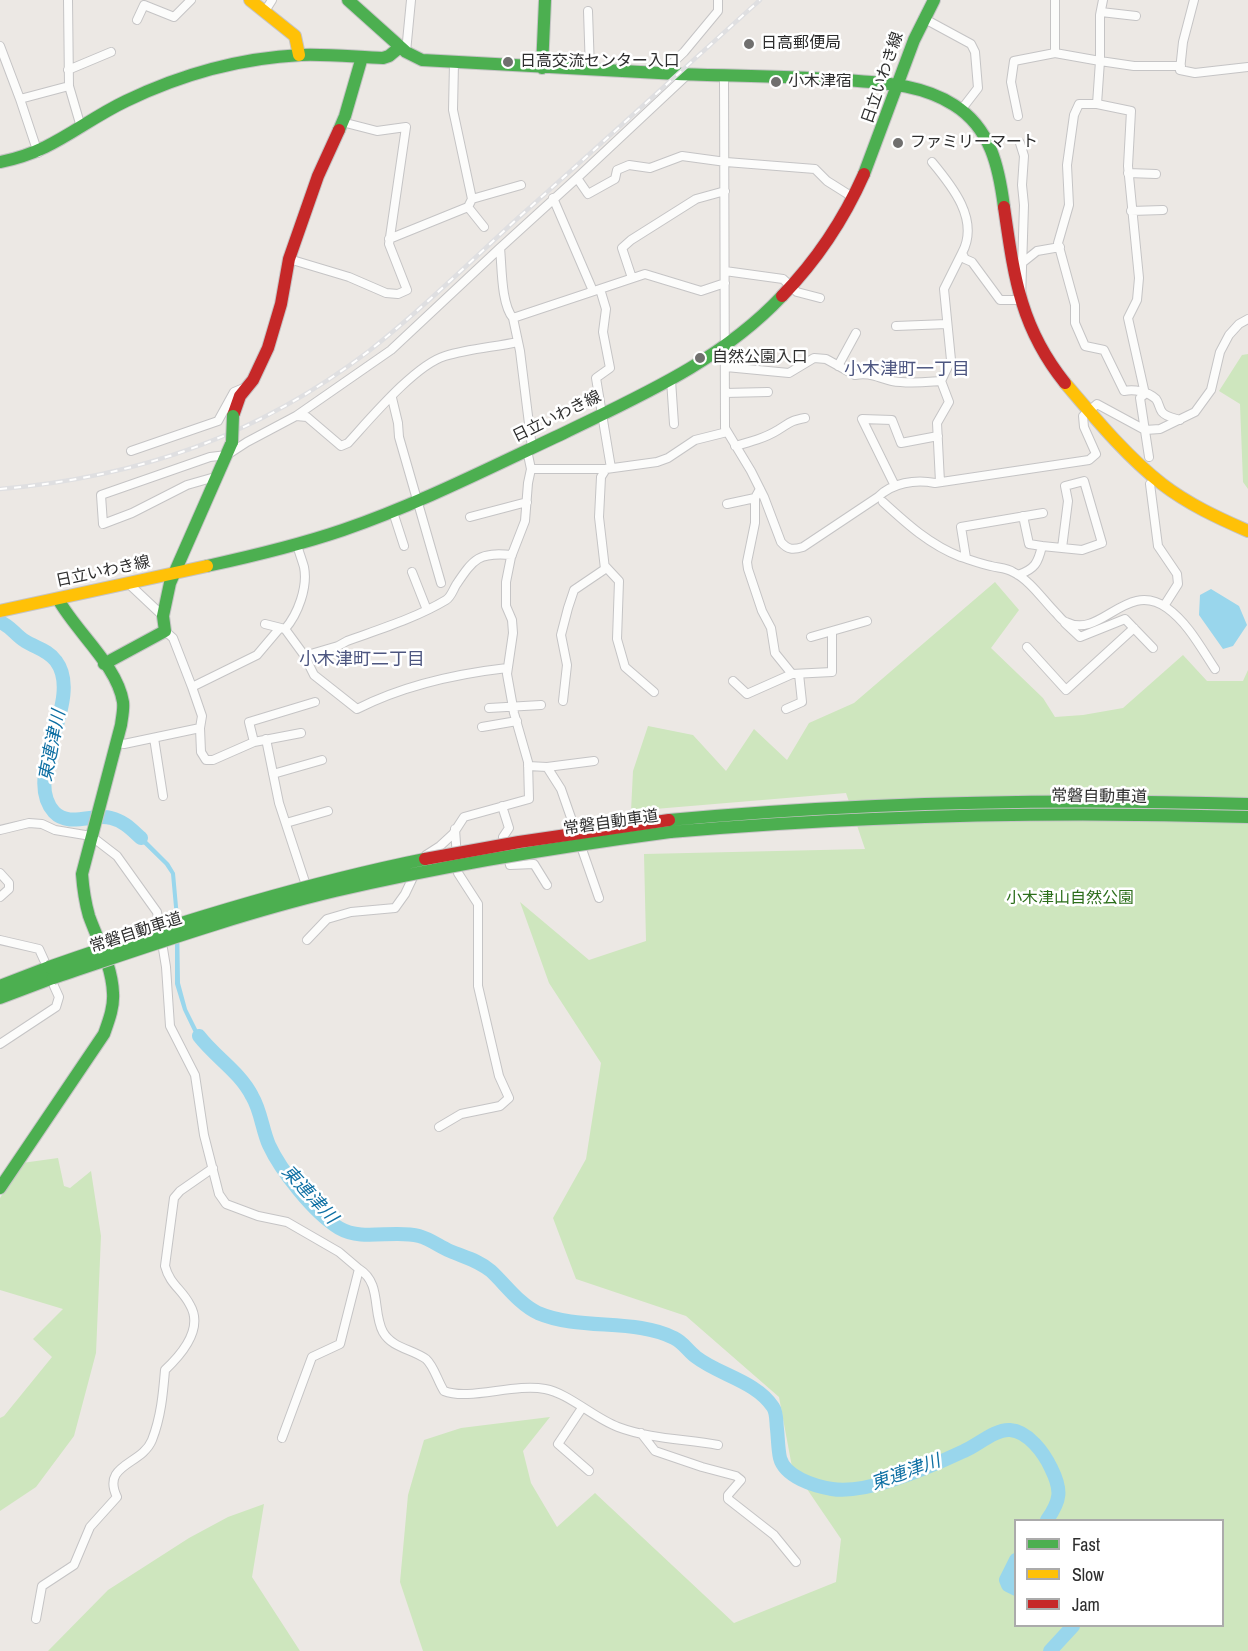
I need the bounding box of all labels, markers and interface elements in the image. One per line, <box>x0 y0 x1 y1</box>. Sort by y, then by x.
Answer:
street label: 日立いわき線 <box>858 29 908 127</box>
place label: 日高郵便局 <box>761 34 841 54</box>
marker: 日高郵便局 <box>742 37 756 51</box>
place label: 日高交流センター入口 <box>520 52 680 72</box>
marker: 日高交流センター入口 <box>501 55 515 69</box>
place label: 小木津宿 <box>788 72 852 92</box>
marker: 小木津宿 <box>769 75 783 89</box>
place label: ファミリーマート <box>910 133 1038 153</box>
marker: ファミリーマート <box>891 136 905 150</box>
place label: 自然公園入口 <box>712 348 808 368</box>
marker: 自然公園入口 <box>693 351 707 365</box>
district label: 小木津町一丁目 <box>844 359 970 381</box>
street label: 日立いわき線 <box>510 387 604 447</box>
street label: 日立いわき線 <box>54 553 152 591</box>
district label: 小木津町二丁目 <box>299 649 425 671</box>
water label: 東連津川 <box>36 709 70 783</box>
street label: 常磐自動車道 <box>1051 787 1147 807</box>
street label: 常磐自動車道 <box>562 807 660 839</box>
park label: 小木津山自然公園 <box>1006 889 1134 909</box>
street label: 常磐自動車道 <box>87 909 185 957</box>
water label: 東連津川 <box>277 1161 341 1229</box>
water label: 東連津川 <box>868 1451 944 1495</box>
legend <box>1014 1519 1224 1627</box>
text: Fast <box>1072 1532 1100 1557</box>
text: Slow <box>1072 1562 1104 1587</box>
text: Jam <box>1072 1592 1100 1617</box>

